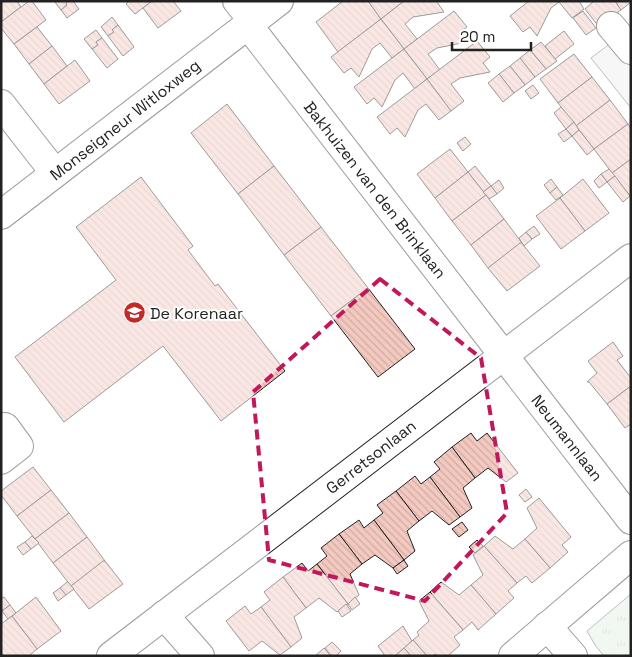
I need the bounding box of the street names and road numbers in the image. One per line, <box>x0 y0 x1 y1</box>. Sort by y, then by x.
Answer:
street label: Monseigneur Witloxweg <box>46 55 204 185</box>
street label: Bakhuizen van den Brinklaan <box>299 97 451 283</box>
street label: Neumannlaan <box>527 390 607 486</box>
street label: Gerretsonlaan <box>322 415 420 499</box>

